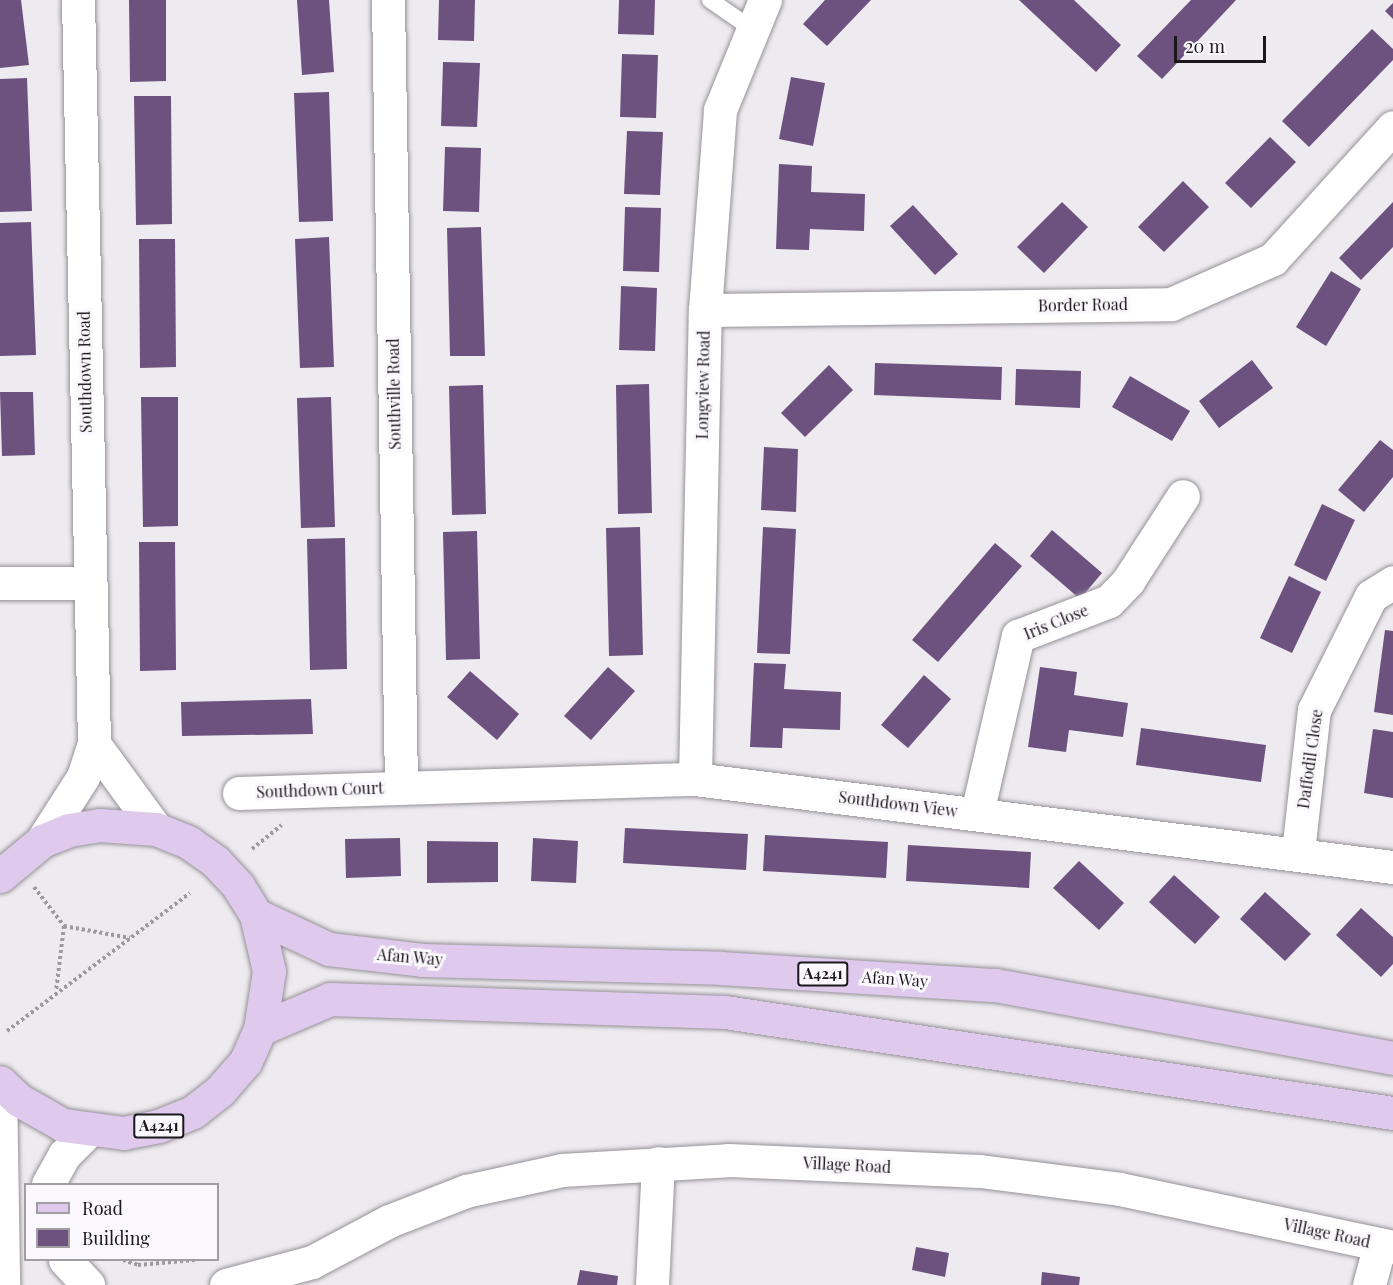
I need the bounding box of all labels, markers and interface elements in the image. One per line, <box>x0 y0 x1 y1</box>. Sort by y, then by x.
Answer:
scale bar <box>1177 24 1268 62</box>
text: 20 m <box>1185 34 1225 58</box>
street label: Border Road <box>1038 295 1128 315</box>
street label: Southdown Road <box>74 311 96 433</box>
street label: Longview Road <box>692 330 714 440</box>
street label: Southville Road <box>383 338 405 450</box>
street label: Iris Close <box>1021 600 1091 644</box>
street label: Daffodil Close <box>1294 708 1326 810</box>
street label: Southdown Court <box>256 778 384 802</box>
street label: Southdown View <box>837 787 959 821</box>
street label: Afan Way <box>376 945 444 969</box>
road number: A4241 <box>796 962 850 986</box>
street label: Afan Way <box>861 967 929 991</box>
road number: A4241 <box>132 1114 186 1138</box>
street label: Village Road <box>802 1153 892 1177</box>
legend <box>24 1183 219 1261</box>
text: Road <box>82 1196 123 1220</box>
street label: Village Road <box>1282 1214 1372 1252</box>
text: Building <box>82 1226 150 1250</box>

